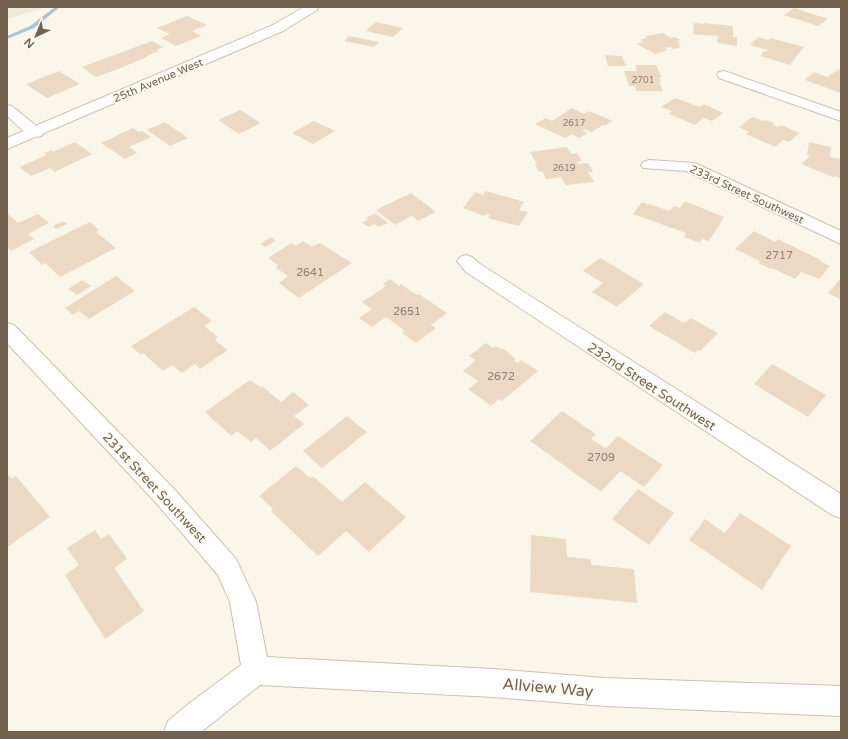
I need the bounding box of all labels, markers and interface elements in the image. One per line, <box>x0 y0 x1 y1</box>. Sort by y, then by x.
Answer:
north arrow <box>16 16 56 56</box>
text: N <box>22 35 37 51</box>
street label: 25th Avenue West <box>111 56 205 105</box>
house number: 2701 <box>632 75 654 86</box>
house number: 2617 <box>563 118 586 129</box>
street label: 233rd Street Southwest <box>688 162 806 227</box>
house number: 2619 <box>553 163 576 174</box>
house number: 2717 <box>765 249 793 262</box>
house number: 2641 <box>296 266 324 279</box>
house number: 2651 <box>393 305 421 318</box>
street label: 232nd Street Southwest <box>584 339 719 434</box>
house number: 2672 <box>487 370 515 383</box>
street label: 231st Street Southwest <box>99 429 210 546</box>
house number: 2709 <box>587 451 615 464</box>
street label: Allview Way <box>502 674 595 702</box>

